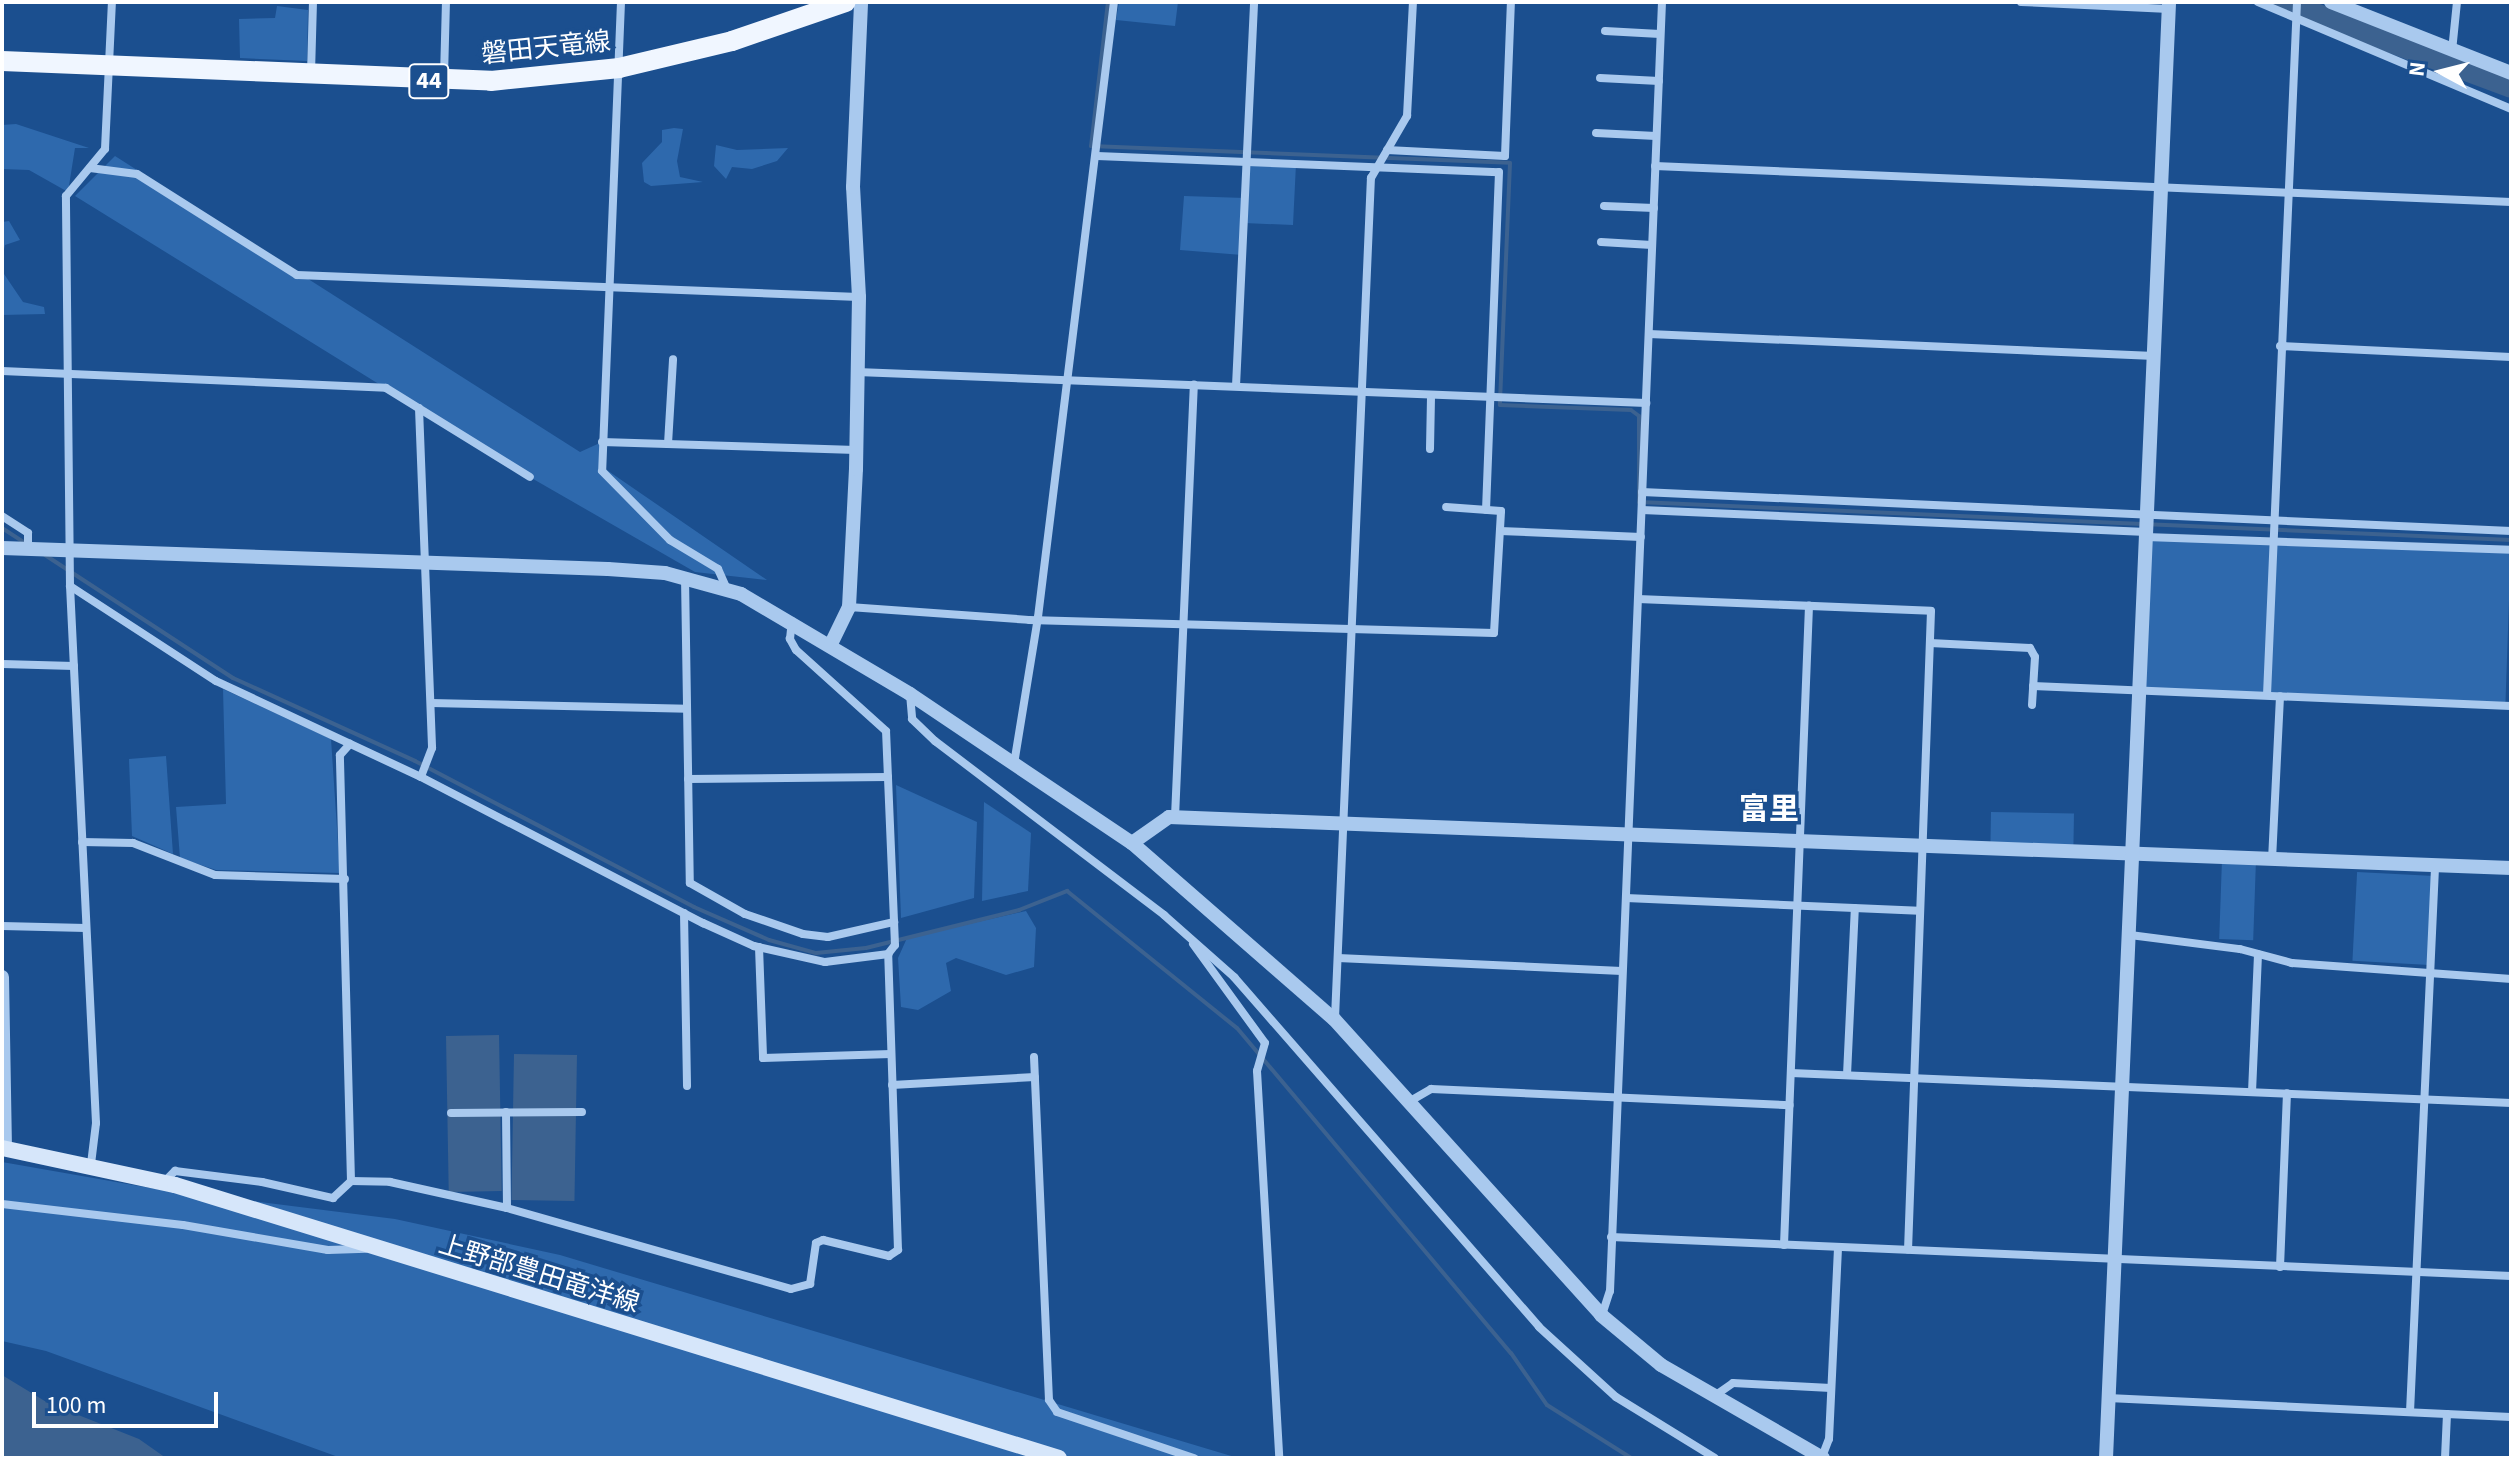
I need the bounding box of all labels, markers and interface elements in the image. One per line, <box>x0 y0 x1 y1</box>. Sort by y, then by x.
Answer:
street label: 磐田天竜線 <box>480 26 612 70</box>
north arrow <box>2401 32 2481 112</box>
text: N <box>2400 60 2434 78</box>
road number: 44 <box>407 61 451 101</box>
district label: 富里 <box>1739 792 1799 828</box>
street label: 上野部豊田竜洋線 <box>435 1229 643 1319</box>
scale bar <box>36 1376 222 1426</box>
text: 100 m <box>46 1388 106 1423</box>

